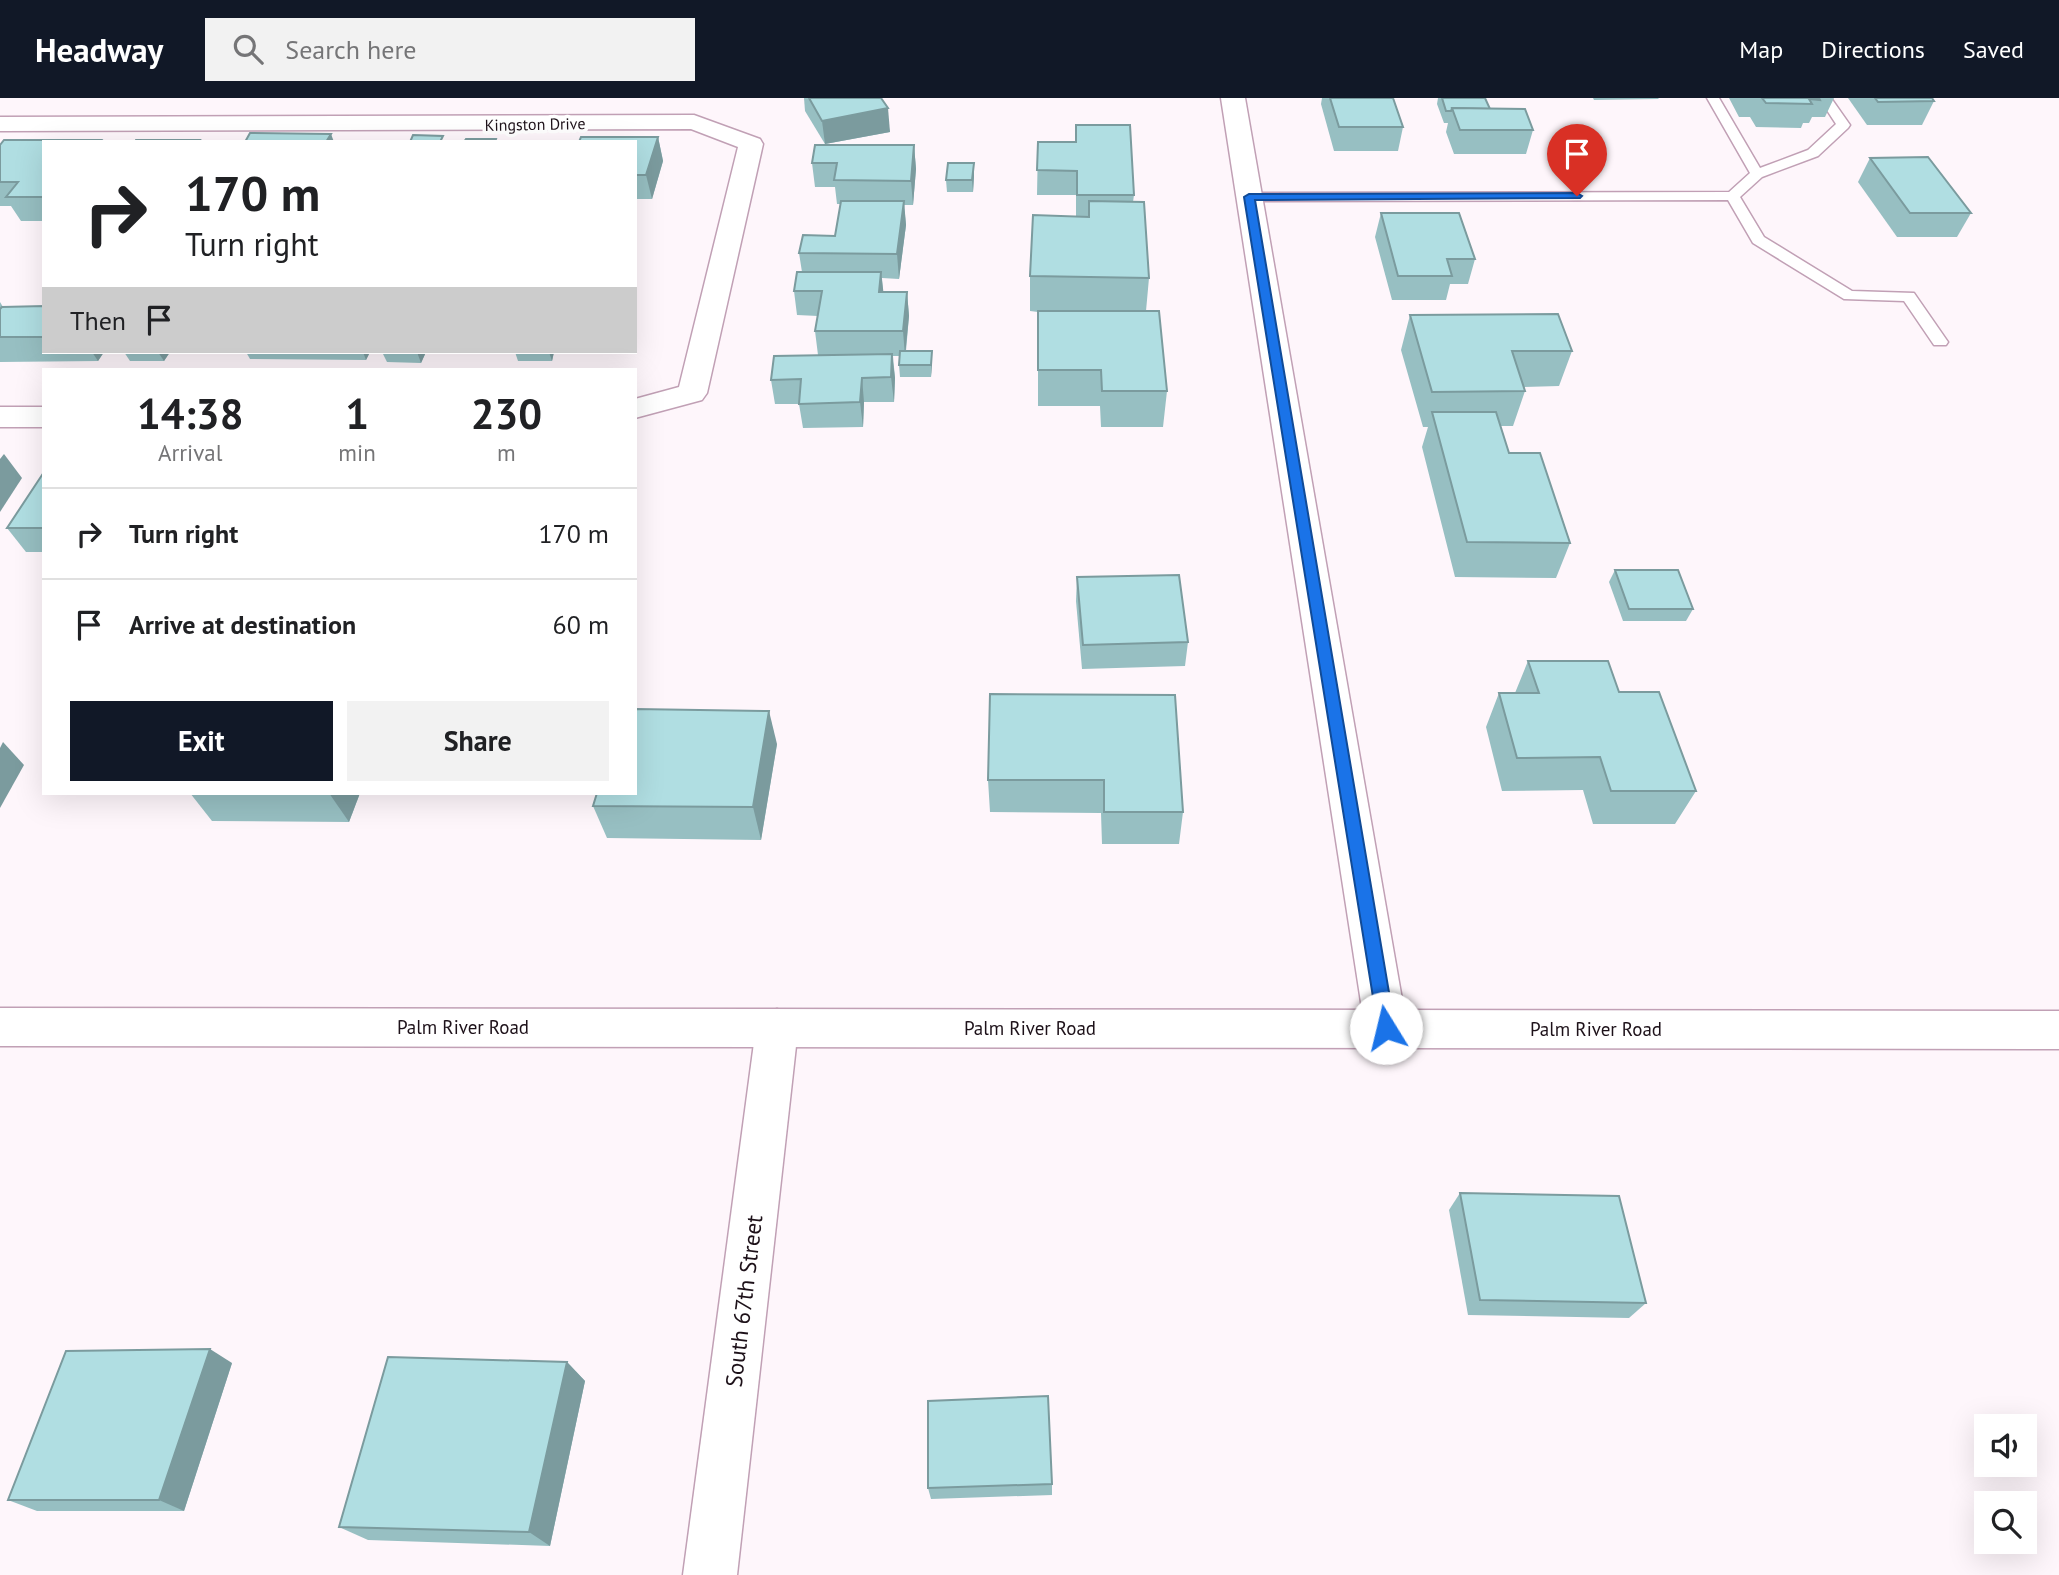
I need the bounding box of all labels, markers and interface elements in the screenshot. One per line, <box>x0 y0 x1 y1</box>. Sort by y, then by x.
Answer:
search box <box>205 18 695 81</box>
text: Headway <box>35 28 163 71</box>
icon: search <box>229 30 267 68</box>
text: Search here <box>285 33 416 66</box>
text: Map <box>1739 34 1783 65</box>
text: Directions <box>1821 34 1925 65</box>
text: Saved <box>1963 34 2024 65</box>
street label: Kingston Drive <box>484 113 586 135</box>
pin <box>1547 124 1607 196</box>
icon: arrive <box>1558 135 1596 173</box>
text: 170 m <box>185 161 320 225</box>
icon: right <box>70 168 161 259</box>
text: Turn right <box>185 223 319 265</box>
icon: arrive <box>140 301 178 339</box>
text: Then <box>70 304 126 337</box>
text: 14:38 <box>137 386 243 441</box>
text: 1 <box>345 386 369 441</box>
text: 230 <box>471 386 542 441</box>
text: Arrival <box>158 438 222 467</box>
text: min <box>338 438 376 467</box>
text: m <box>497 438 516 467</box>
icon: right <box>70 515 108 553</box>
text: Turn right <box>129 517 238 550</box>
text: 170 m <box>538 517 609 550</box>
icon: arrive <box>70 606 108 644</box>
text: Arrive at destination <box>129 608 356 641</box>
text: 60 m <box>553 608 609 641</box>
button: Exit <box>70 701 333 781</box>
button: Share <box>347 701 609 781</box>
position arrow <box>1349 991 1423 1065</box>
street label: Palm River Road <box>397 1015 529 1039</box>
street label: Palm River Road <box>964 1016 1096 1040</box>
street label: Palm River Road <box>1530 1017 1662 1041</box>
street label: South 67th Street <box>719 1213 768 1389</box>
map controls <box>1974 1414 2037 1554</box>
button: sound <box>1974 1414 2037 1477</box>
button: search <box>1974 1491 2037 1554</box>

